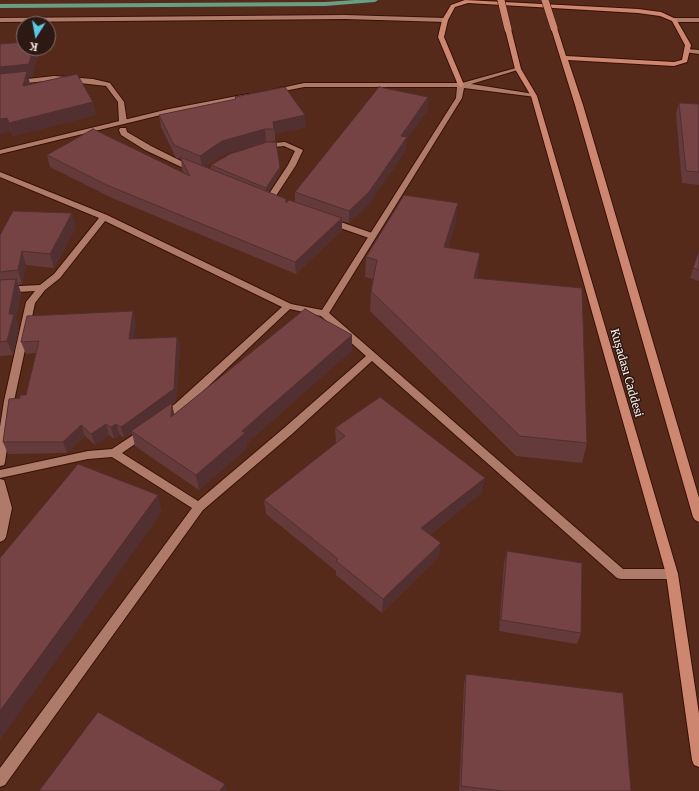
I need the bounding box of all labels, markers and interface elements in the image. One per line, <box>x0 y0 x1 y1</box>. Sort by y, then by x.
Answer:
north arrow <box>16 16 56 56</box>
text: K <box>29 39 39 54</box>
street label: Kuşadası Caddesi <box>607 327 645 419</box>

